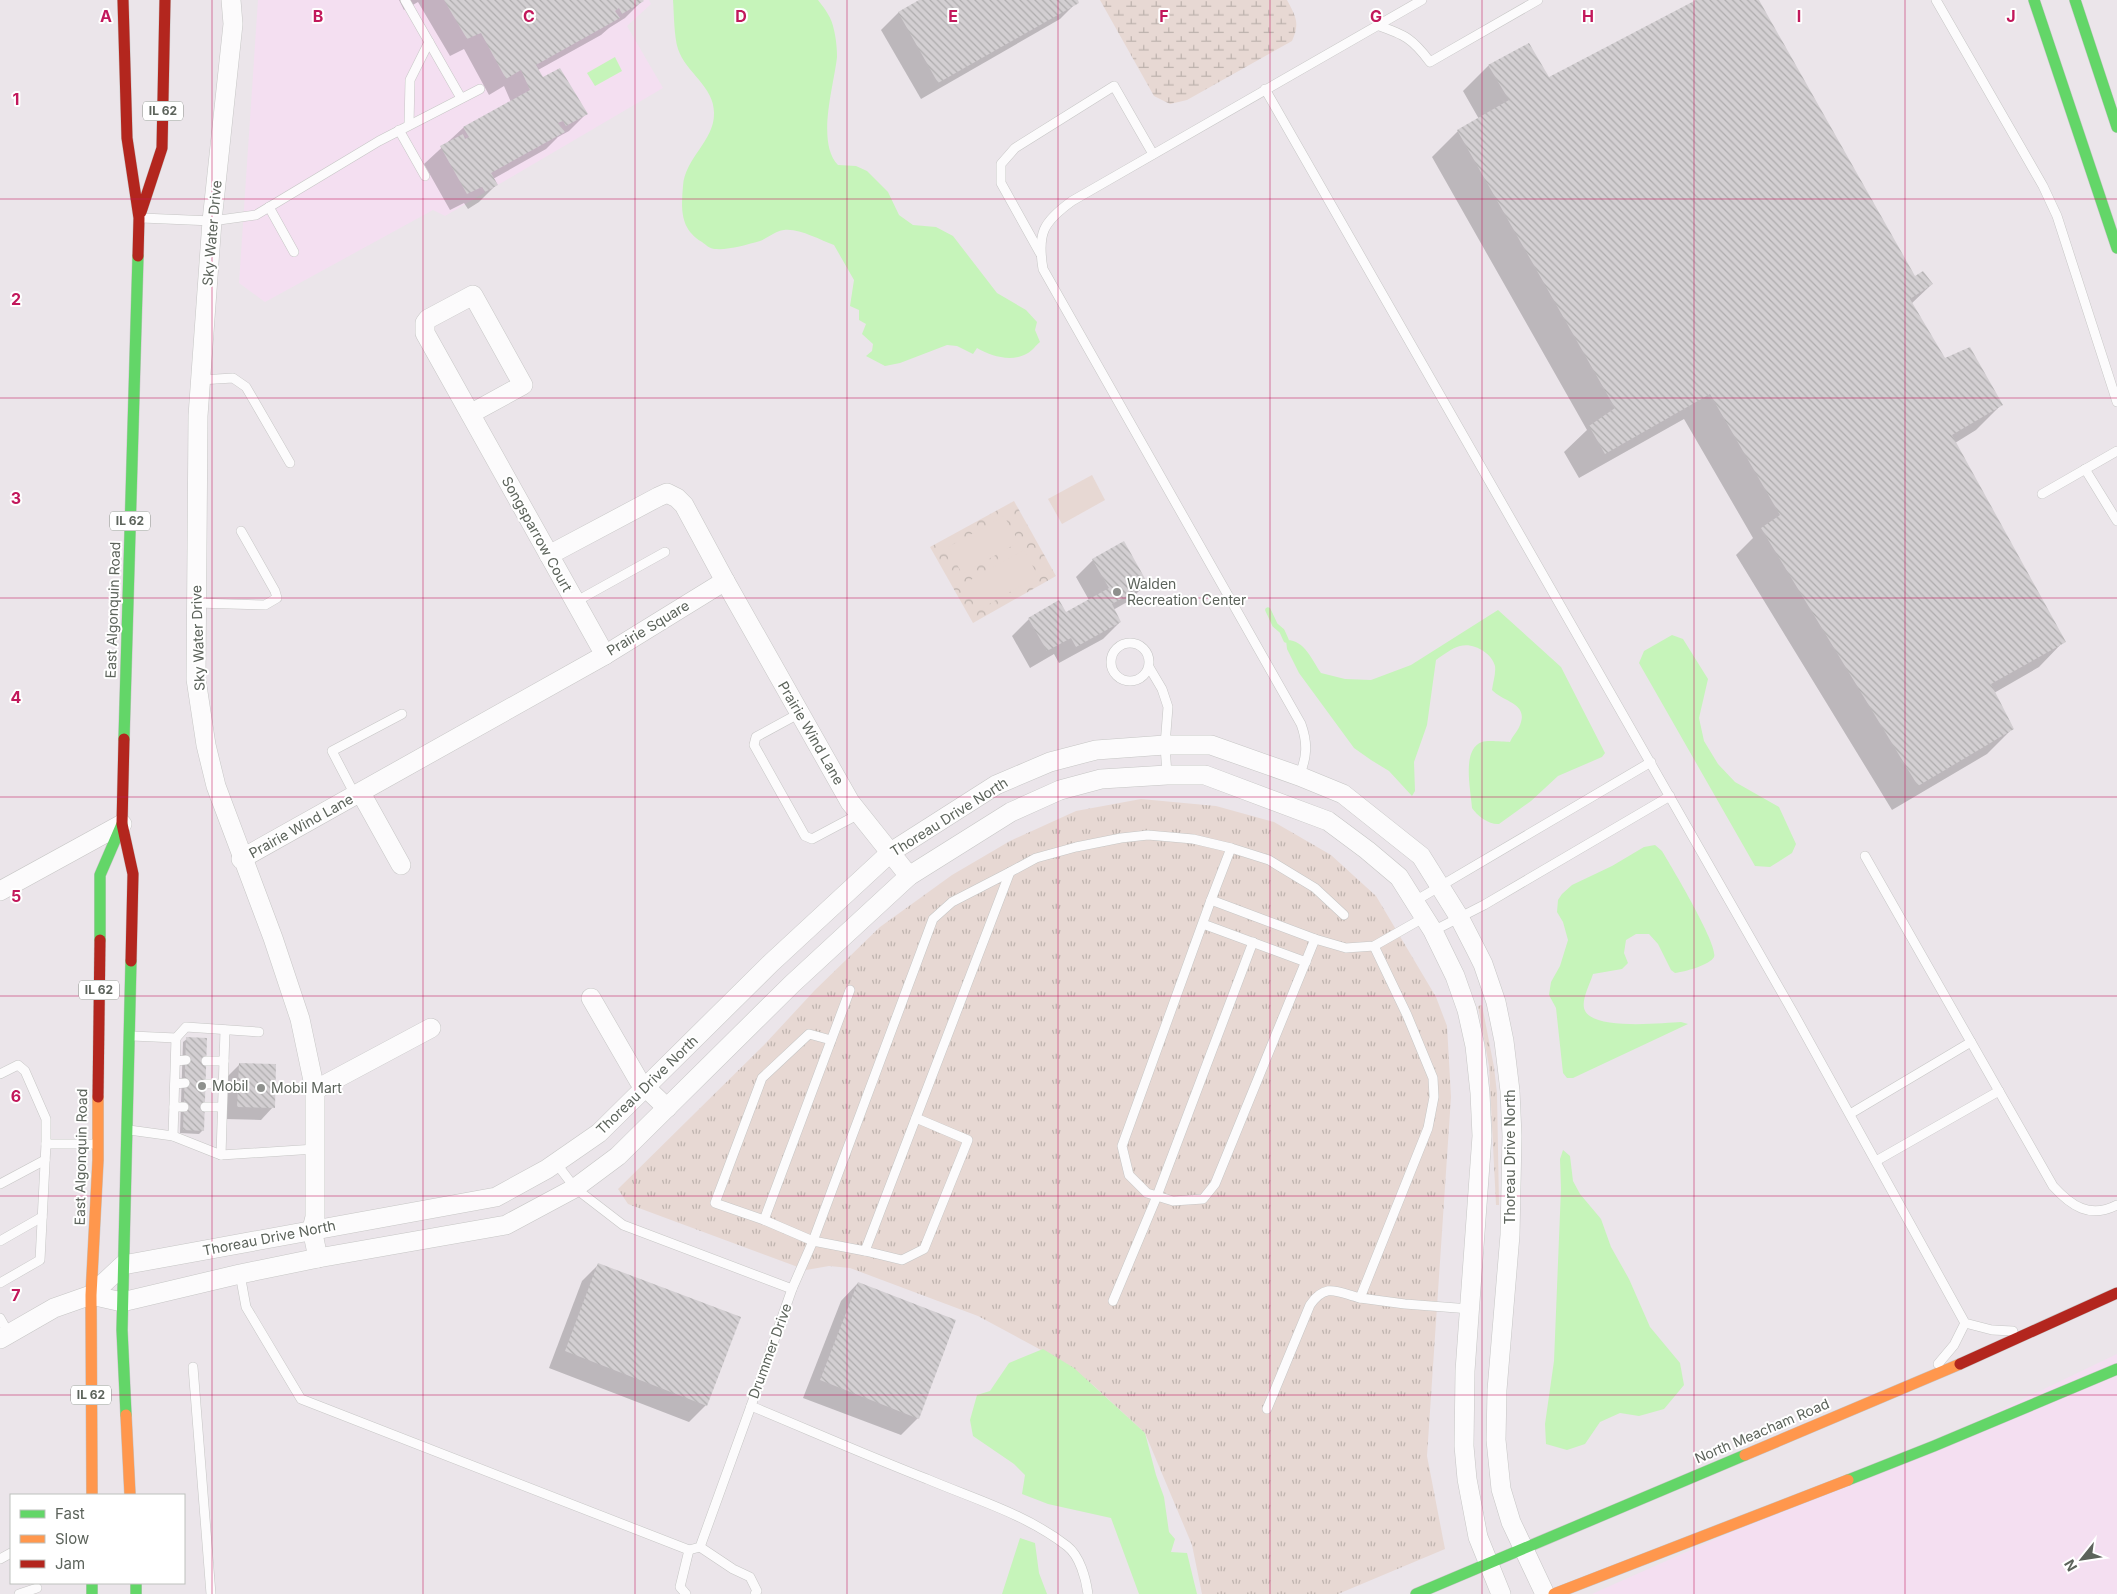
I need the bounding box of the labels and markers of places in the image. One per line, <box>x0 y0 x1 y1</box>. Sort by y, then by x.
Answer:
place label: Walden Recreation Center <box>1127 575 1246 608</box>
marker: Walden Recreation Center <box>1111 586 1123 598</box>
place label: Mobil <box>212 1077 248 1094</box>
place label: Mobil Mart <box>271 1079 342 1096</box>
marker: Mobil <box>196 1080 208 1092</box>
marker: Mobil Mart <box>255 1082 267 1094</box>

